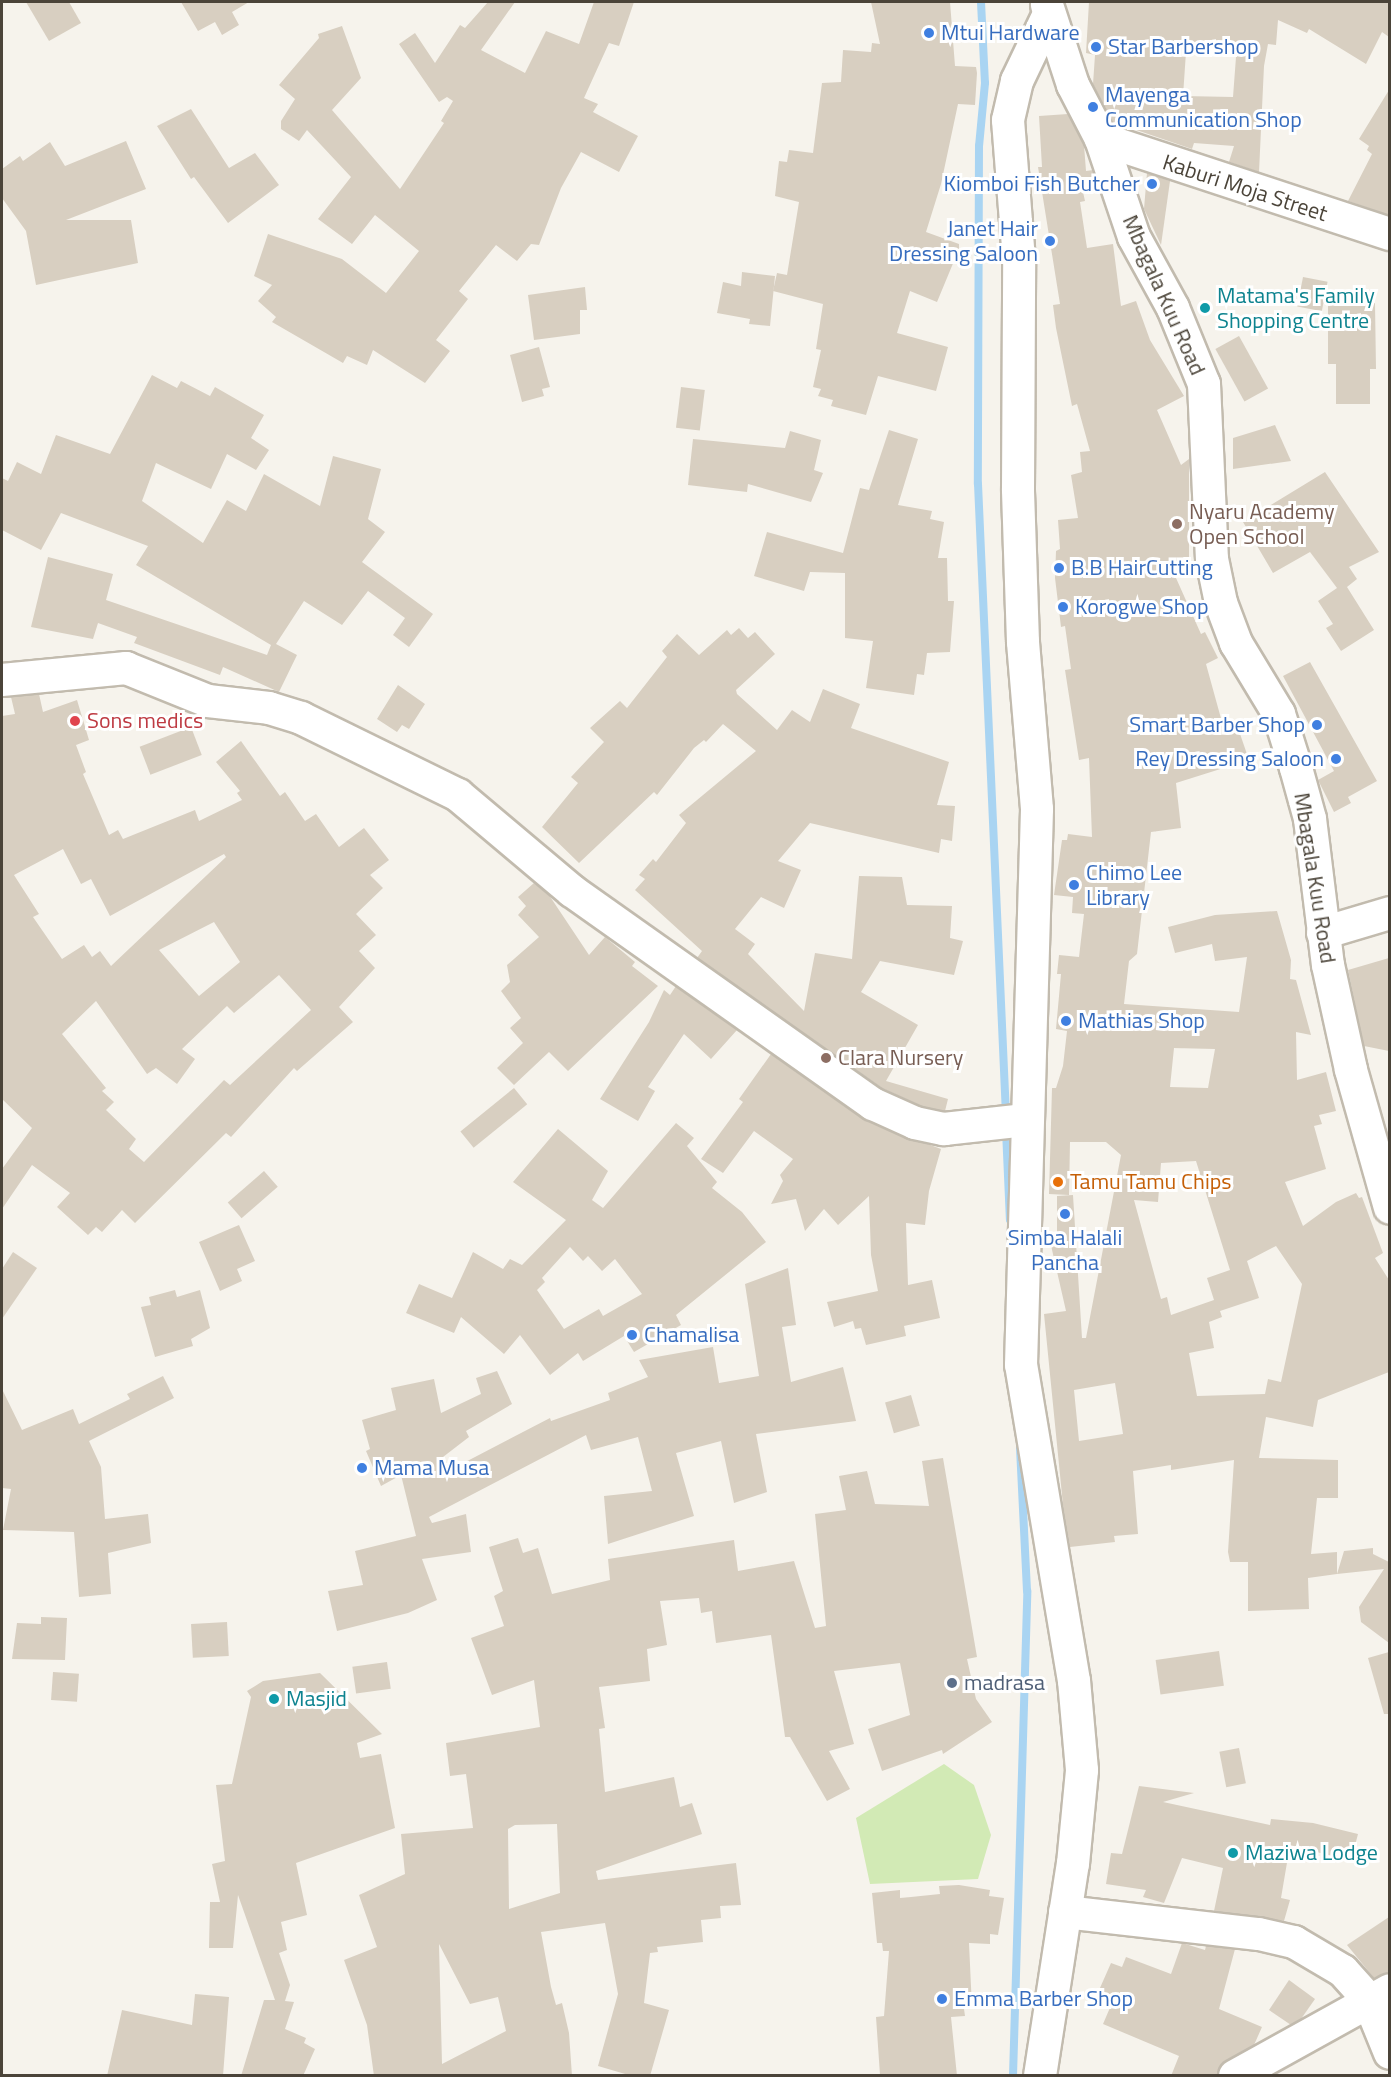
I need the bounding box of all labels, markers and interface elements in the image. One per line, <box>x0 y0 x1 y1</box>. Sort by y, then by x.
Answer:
place label: Mtui Hardware <box>941 20 1080 46</box>
marker: Mtui Hardware <box>922 26 936 40</box>
place label: Star Barbershop <box>1108 34 1259 60</box>
marker: Star Barbershop <box>1089 40 1103 54</box>
place label: Mayenga Communication Shop <box>1105 81 1302 132</box>
marker: Mayenga Communication Shop <box>1086 100 1100 114</box>
street label: Kaburi Moja Street <box>1159 149 1331 227</box>
place label: Kiomboi Fish Butcher <box>943 171 1140 197</box>
marker: Kiomboi Fish Butcher <box>1145 177 1159 191</box>
street label: Mbagala Kuu Road <box>1117 211 1211 379</box>
place label: Janet Hair Dressing Saloon <box>889 215 1038 266</box>
marker: Janet Hair Dressing Saloon <box>1043 234 1057 248</box>
place label: Matama's Family Shopping Centre <box>1217 282 1375 334</box>
marker: Matama's Family Shopping Centre <box>1198 301 1212 315</box>
place label: Nyaru Academy Open School <box>1189 498 1335 550</box>
marker: Nyaru Academy Open School <box>1170 517 1184 531</box>
place label: B.B HairCutting <box>1071 555 1213 581</box>
marker: B.B HairCutting <box>1052 561 1066 575</box>
place label: Korogwe Shop <box>1075 594 1209 620</box>
marker: Korogwe Shop <box>1056 600 1070 614</box>
place label: Sons medics <box>87 708 203 734</box>
place label: Smart Barber Shop <box>1129 712 1305 738</box>
marker: Sons medics <box>68 714 82 728</box>
marker: Smart Barber Shop <box>1310 718 1324 732</box>
place label: Rey Dressing Saloon <box>1135 746 1324 772</box>
marker: Rey Dressing Saloon <box>1329 752 1343 766</box>
street label: Mbagala Kuu Road <box>1288 791 1342 965</box>
place label: Chimo Lee Library <box>1086 859 1182 910</box>
marker: Chimo Lee Library <box>1067 878 1081 892</box>
place label: Mathias Shop <box>1078 1008 1205 1034</box>
marker: Mathias Shop <box>1059 1014 1073 1028</box>
place label: Clara Nursery <box>838 1045 963 1071</box>
marker: Clara Nursery <box>819 1051 833 1065</box>
place label: Tamu Tamu Chips <box>1070 1169 1232 1195</box>
marker: Tamu Tamu Chips <box>1051 1175 1065 1189</box>
marker: Simba Halali Pancha <box>1058 1207 1072 1221</box>
place label: Simba Halali Pancha <box>1008 1224 1122 1276</box>
place label: Chamalisa <box>644 1322 739 1348</box>
marker: Chamalisa <box>625 1328 639 1342</box>
place label: Mama Musa <box>374 1455 489 1481</box>
marker: Mama Musa <box>355 1461 369 1475</box>
place label: madrasa <box>964 1670 1045 1696</box>
marker: madrasa <box>945 1676 959 1690</box>
place label: Masjid <box>286 1686 347 1712</box>
marker: Masjid <box>267 1692 281 1706</box>
place label: Maziwa Lodge <box>1245 1840 1378 1866</box>
marker: Maziwa Lodge <box>1226 1846 1240 1860</box>
place label: Emma Barber Shop <box>954 1986 1133 2012</box>
marker: Emma Barber Shop <box>935 1992 949 2006</box>

